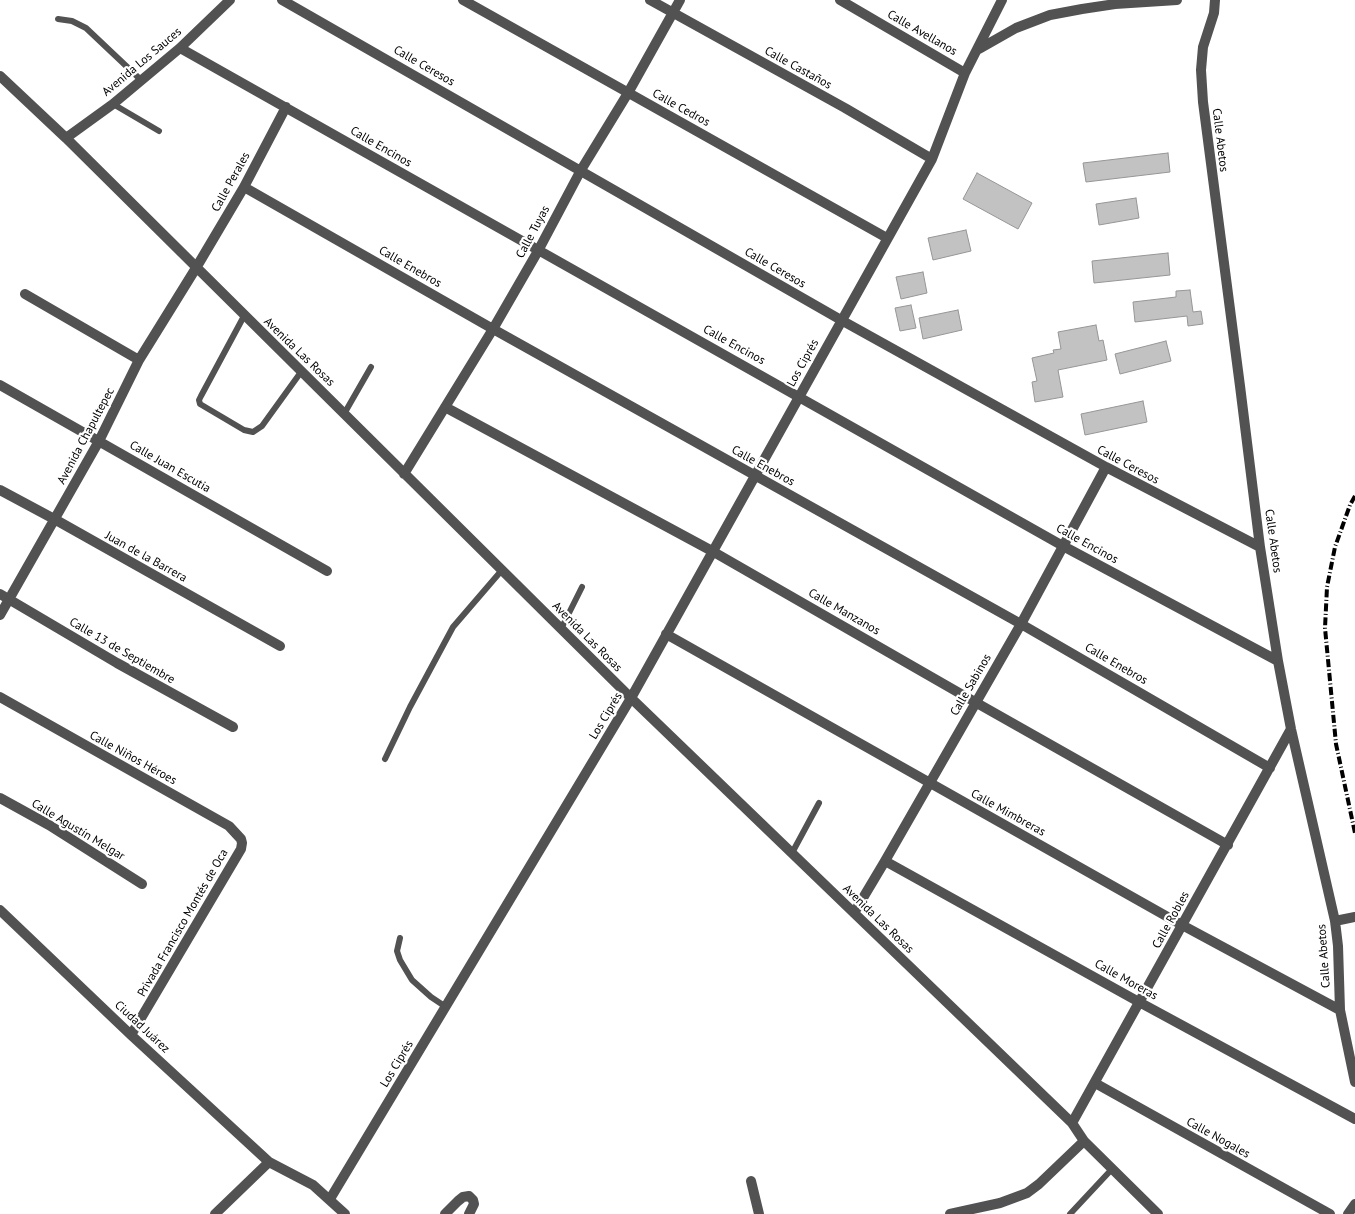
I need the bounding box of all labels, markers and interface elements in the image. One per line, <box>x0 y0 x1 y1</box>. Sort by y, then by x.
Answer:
street label: Calle Avellanos <box>885 7 959 59</box>
street label: Avenida Los Sauces <box>99 25 185 99</box>
street label: Calle Ceresos <box>391 43 457 89</box>
street label: Calle Castaños <box>762 44 834 92</box>
street label: Calle Cedros <box>650 86 712 130</box>
street label: Calle Abetos <box>1209 107 1231 173</box>
street label: Calle Encinos <box>348 124 414 170</box>
street label: Calle Perales <box>209 150 253 214</box>
street label: Calle Tuyas <box>513 203 553 261</box>
street label: Calle Enebros <box>376 243 444 291</box>
street label: Calle Ceresos <box>742 245 808 291</box>
street label: Avenida Las Rosas <box>261 315 337 389</box>
street label: Calle Encinos <box>701 322 767 368</box>
street label: Los Ciprés <box>784 337 822 389</box>
street label: Avenida Chapultepec <box>54 385 118 487</box>
street label: Calle Juan Escutia <box>127 438 213 496</box>
street label: Calle Enebros <box>729 443 797 489</box>
street label: Calle Ceresos <box>1095 443 1161 487</box>
street label: Calle Abetos <box>1261 508 1285 574</box>
street label: Calle Encinos <box>1054 521 1120 567</box>
street label: Juan de la Barrera <box>103 529 189 585</box>
street label: Calle Manzanos <box>806 586 882 638</box>
street label: Avenida Las Rosas <box>549 599 625 675</box>
street label: Calle 13 de Septiembre <box>67 615 177 687</box>
street label: Calle Enebros <box>1082 640 1150 688</box>
street label: Calle Sabinos <box>948 652 994 718</box>
street label: Los Ciprés <box>586 690 626 742</box>
street label: Calle Niños Héroes <box>87 728 179 788</box>
street label: Calle Mimbreras <box>968 787 1048 839</box>
street label: Calle Agustín Melgar <box>29 796 127 864</box>
street label: Privada Francisco Montés de Oca <box>135 847 231 999</box>
street label: Avenida Las Rosas <box>840 882 916 956</box>
street label: Calle Robles <box>1149 889 1193 951</box>
street label: Calle Abetos <box>1315 924 1333 988</box>
street label: Calle Moreras <box>1092 957 1160 1003</box>
street label: Ciudad Juárez <box>112 998 172 1056</box>
street label: Los Ciprés <box>377 1038 417 1090</box>
street label: Calle Nogales <box>1184 1115 1252 1161</box>

